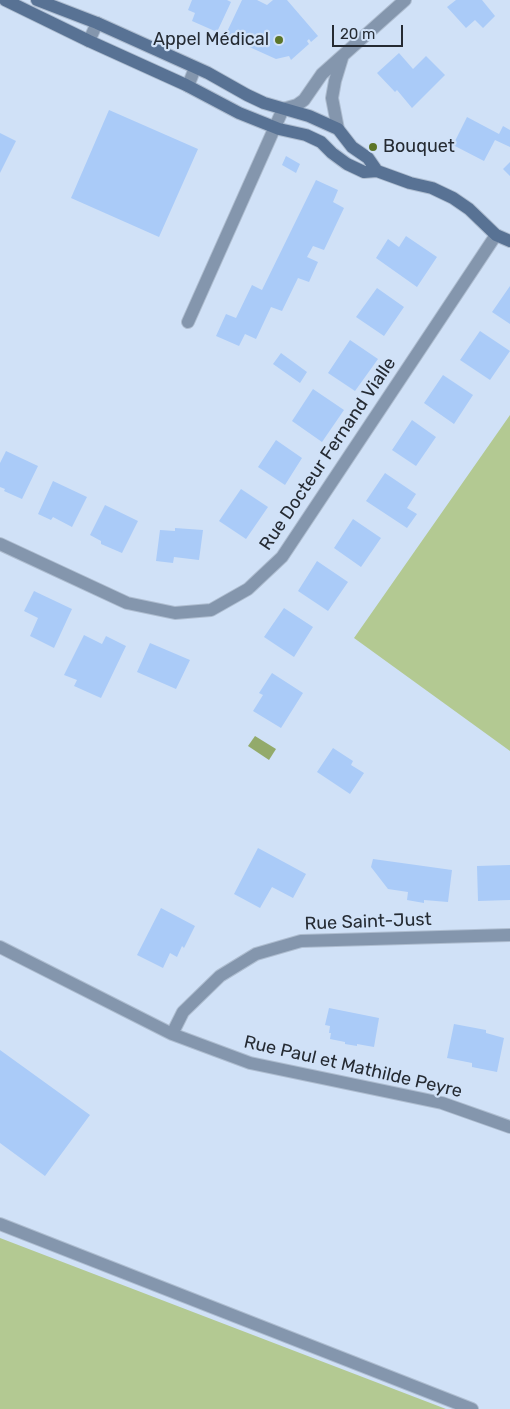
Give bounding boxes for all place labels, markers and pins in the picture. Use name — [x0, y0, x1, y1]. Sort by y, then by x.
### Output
place label: Appel Médical — [153, 29, 269, 51]
marker: Appel Médical — [273, 34, 285, 46]
place label: Bouquet — [383, 136, 455, 158]
marker: Bouquet — [367, 141, 379, 153]

